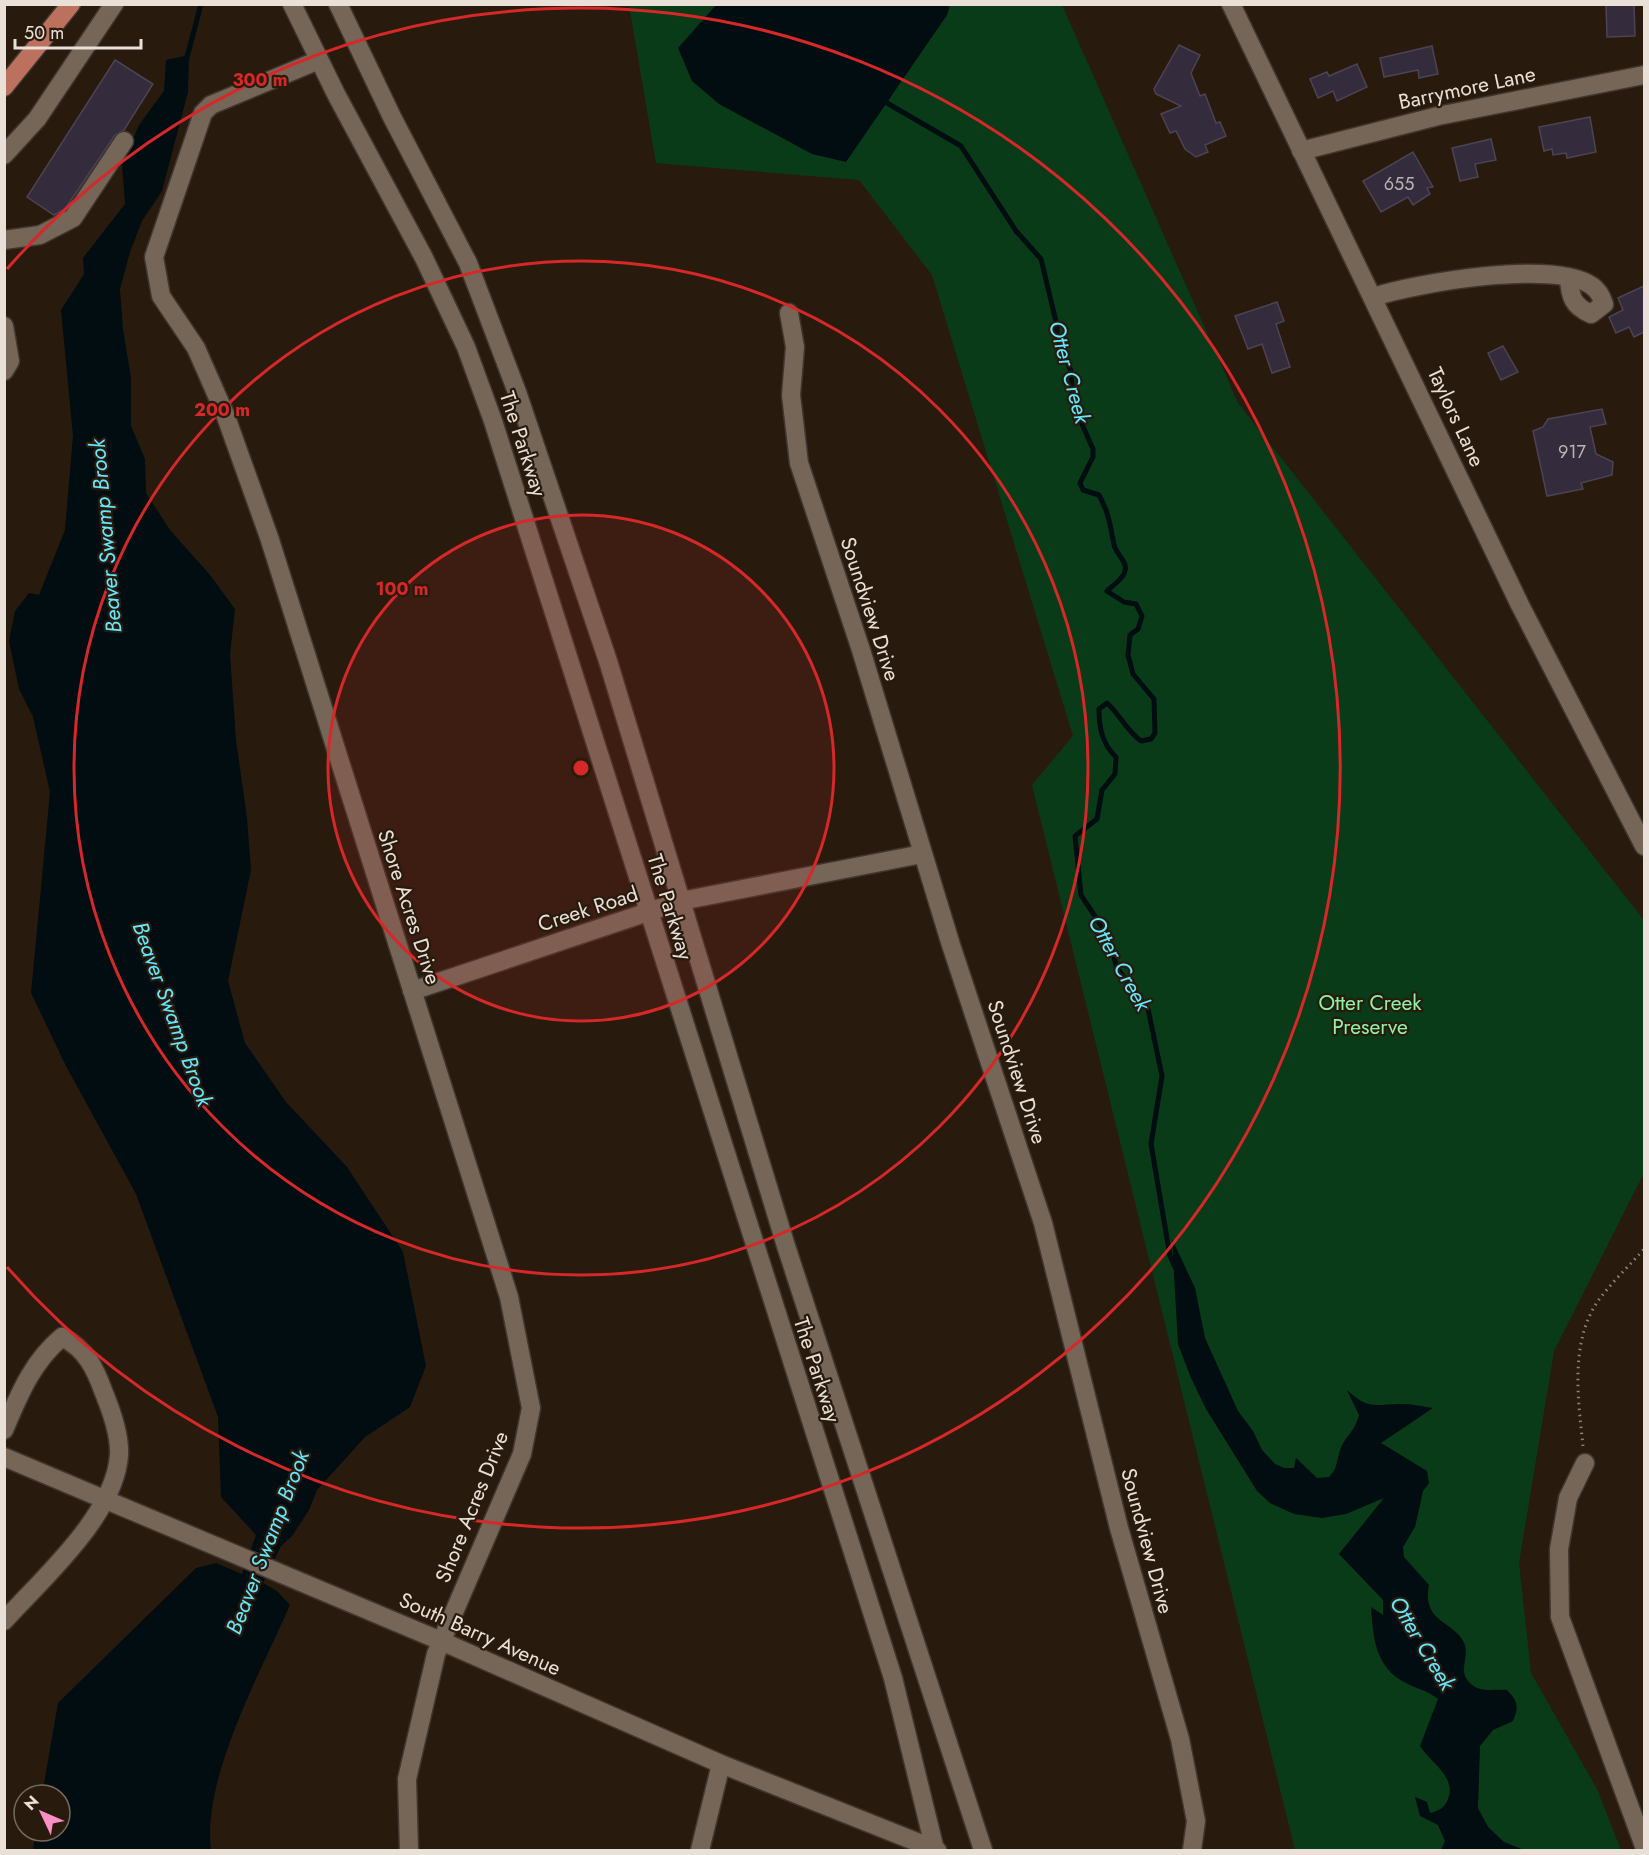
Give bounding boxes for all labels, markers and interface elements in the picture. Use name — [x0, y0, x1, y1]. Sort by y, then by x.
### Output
scale bar — [15, 12, 141, 50]
text: 50 m — [24, 20, 64, 46]
street label: Barrymore Lane — [1396, 59, 1538, 117]
text: 300 m — [232, 67, 288, 93]
house number: 655 — [1384, 171, 1414, 197]
water label: Otter Creek — [1041, 317, 1099, 428]
street label: Taylors Lane — [1420, 362, 1492, 472]
street label: The Parkway — [492, 387, 554, 501]
text: 200 m — [194, 397, 250, 423]
water label: Beaver Swamp Brook — [80, 436, 129, 634]
house number: 917 — [1558, 439, 1587, 465]
street label: Soundview Drive — [833, 533, 907, 685]
text: 100 m — [375, 576, 429, 602]
centre of rings — [571, 758, 591, 778]
street label: Shore Acres Drive — [370, 826, 448, 988]
street label: The Parkway — [640, 850, 701, 964]
street label: Creek Road — [534, 879, 642, 939]
water label: Otter Creek — [1081, 909, 1160, 1018]
water label: Beaver Swamp Brook — [125, 917, 222, 1112]
park label: Otter Creek Preserve — [1318, 988, 1422, 1042]
street label: Soundview Drive — [980, 996, 1054, 1148]
street label: The Parkway — [786, 1313, 848, 1427]
street label: Shore Acres Drive — [428, 1427, 516, 1587]
water label: Beaver Swamp Brook — [217, 1444, 317, 1639]
street label: Soundview Drive — [1113, 1465, 1181, 1617]
street label: South Barry Avenue — [394, 1585, 566, 1683]
water label: Otter Creek — [1382, 1590, 1465, 1698]
north arrow — [12, 1783, 72, 1843]
text: N — [19, 1790, 44, 1815]

